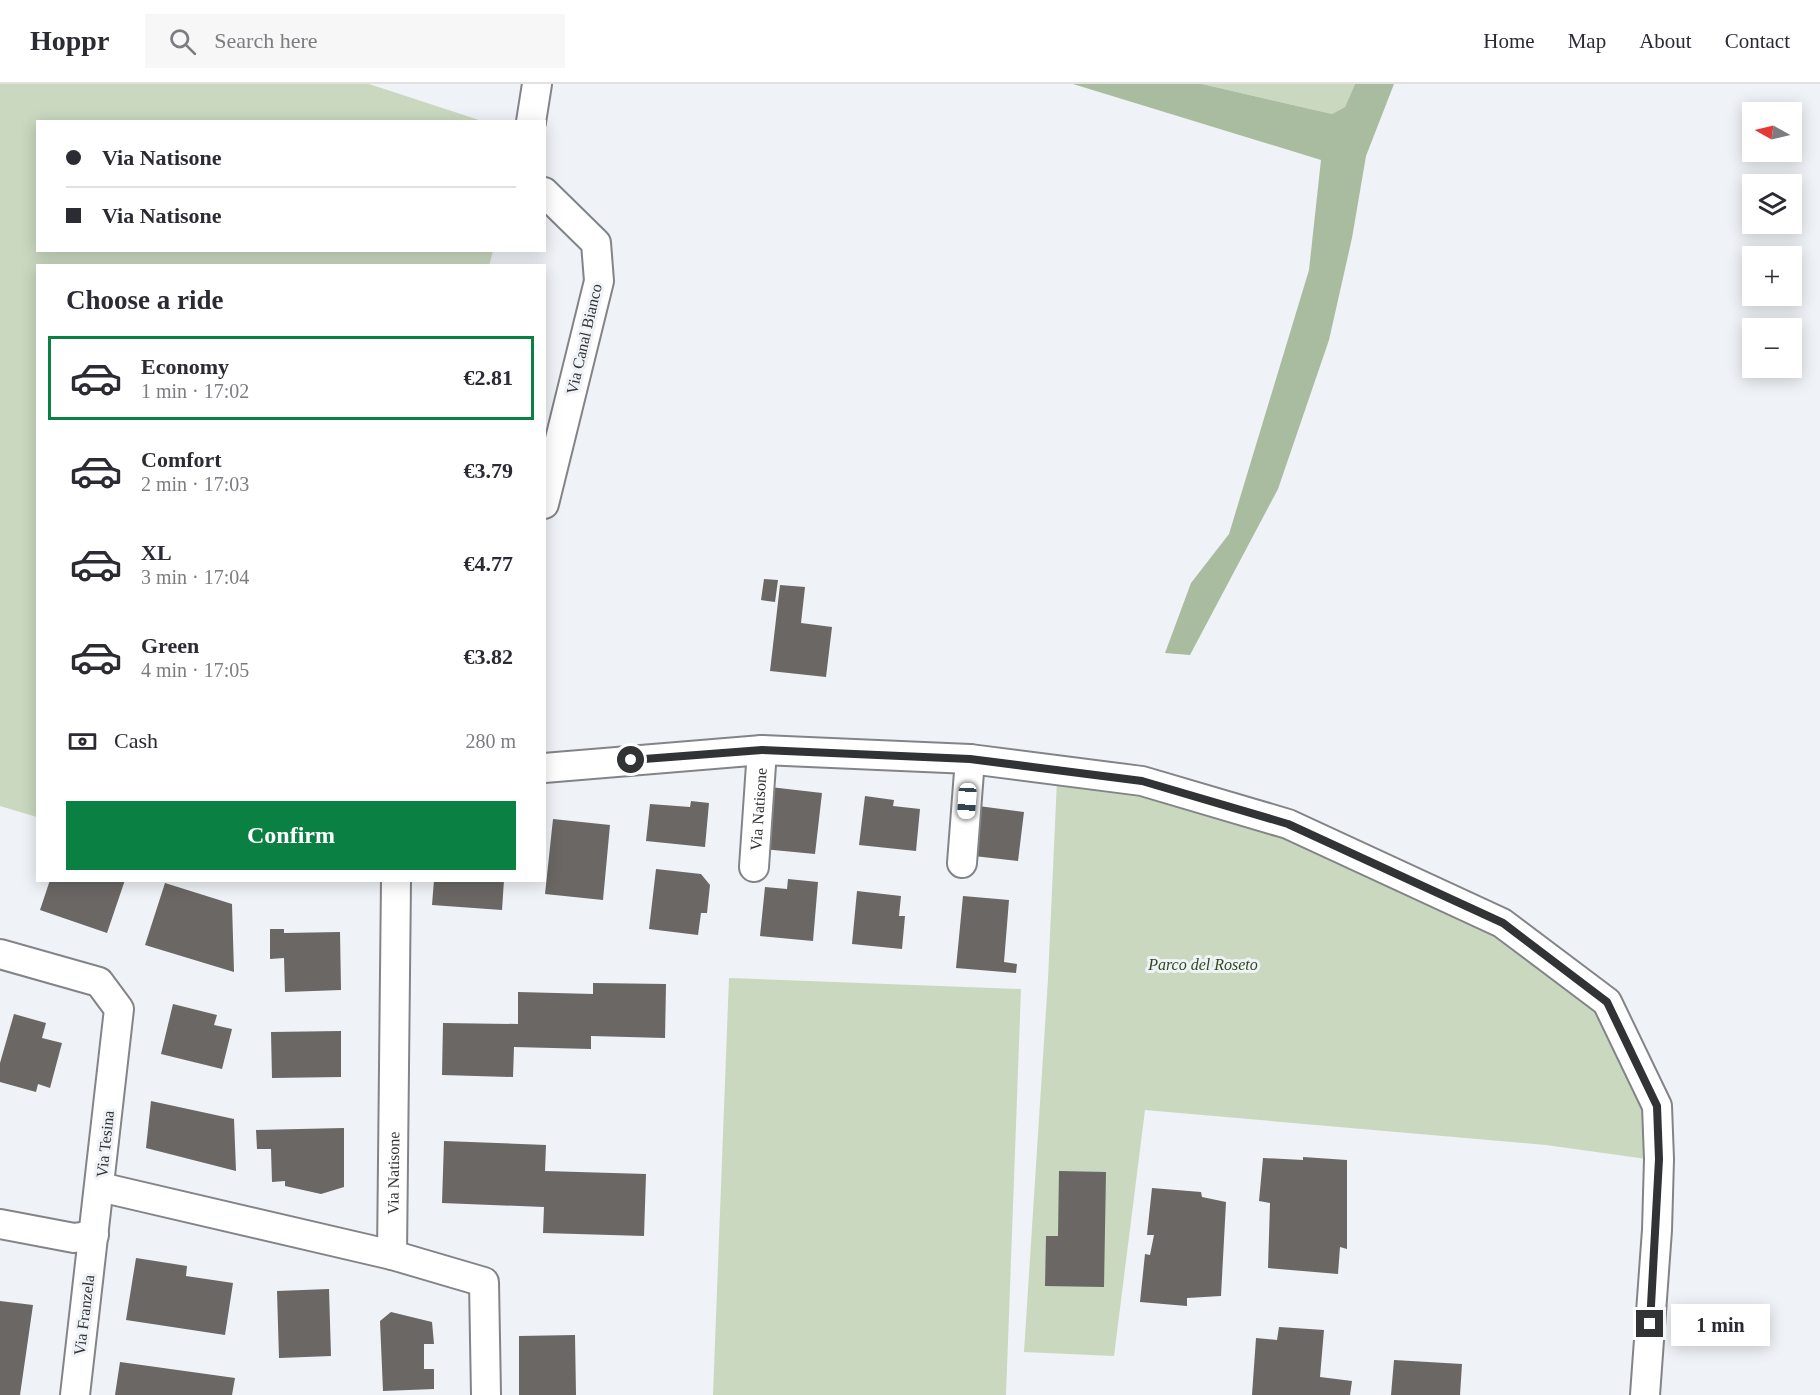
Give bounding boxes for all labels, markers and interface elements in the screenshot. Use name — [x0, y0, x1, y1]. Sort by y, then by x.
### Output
search box — [145, 14, 565, 68]
text: Hoppr — [30, 25, 109, 56]
icon: search — [166, 25, 199, 58]
text: Search here — [214, 28, 318, 53]
text: Home — [1483, 29, 1535, 53]
text: Map — [1568, 29, 1606, 53]
text: About — [1639, 29, 1692, 53]
text: Contact — [1725, 29, 1790, 53]
north arrow — [1742, 102, 1802, 162]
map controls — [1742, 102, 1802, 378]
text: Via Natisone — [102, 145, 222, 170]
button: layers — [1742, 174, 1802, 234]
text: Via Natisone — [102, 203, 222, 228]
button: + — [1742, 246, 1802, 306]
street label: Via Canal Bianco — [563, 282, 605, 396]
text: Choose a ride — [66, 285, 224, 315]
button: − — [1742, 318, 1802, 378]
icon: car — [69, 351, 123, 405]
text: Economy — [141, 354, 229, 379]
text: €2.81 — [464, 365, 513, 390]
text: 1 min · 17:02 — [141, 380, 249, 402]
icon: car — [69, 444, 123, 498]
text: Comfort — [141, 447, 222, 472]
text: €3.79 — [464, 458, 513, 483]
text: 2 min · 17:03 — [141, 473, 249, 495]
icon: car — [69, 537, 123, 591]
text: XL — [141, 540, 172, 565]
text: €4.77 — [464, 551, 513, 576]
text: 3 min · 17:04 — [141, 566, 249, 588]
icon: car — [69, 630, 123, 684]
text: Green — [141, 633, 199, 658]
text: €3.82 — [464, 644, 513, 669]
text: 4 min · 17:05 — [141, 659, 249, 681]
icon: cash — [66, 725, 99, 758]
text: Cash — [114, 728, 158, 753]
text: 280 m — [465, 730, 516, 752]
route start — [617, 746, 644, 773]
street label: Via Natisone — [747, 767, 769, 851]
car — [957, 782, 977, 820]
button: Confirm — [66, 801, 516, 870]
park label: Parco del Roseto — [1147, 956, 1258, 973]
street label: Via Tesina — [93, 1110, 117, 1178]
street label: Via Natisone — [384, 1131, 402, 1215]
street label: Via Franzela — [71, 1274, 97, 1356]
callout: 1 min — [1671, 1303, 1770, 1345]
route end — [1636, 1310, 1663, 1337]
text: 1 min — [1696, 1314, 1745, 1336]

